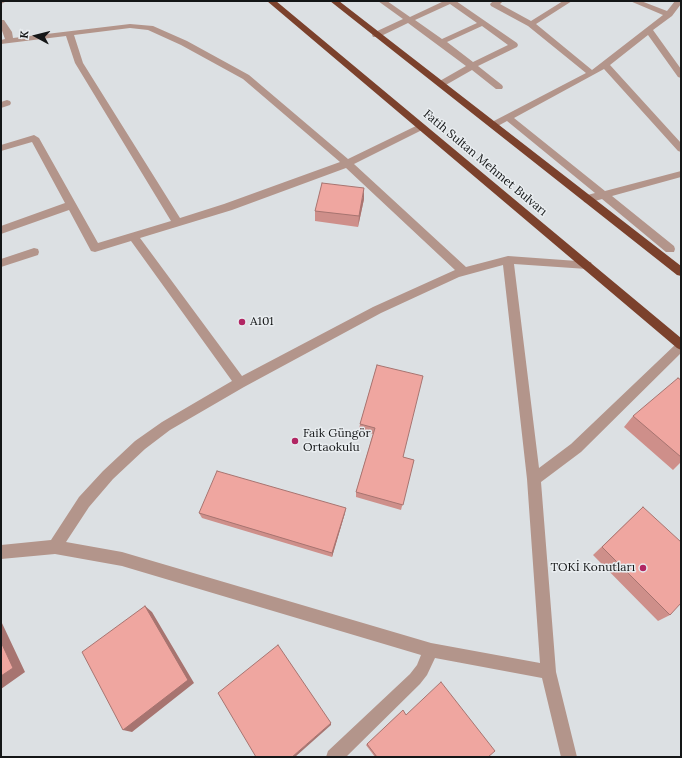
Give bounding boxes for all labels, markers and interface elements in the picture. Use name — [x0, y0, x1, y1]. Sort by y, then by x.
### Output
north arrow — [16, 16, 56, 56]
text: K — [17, 30, 32, 39]
street label: Fatih Sultan Mehmet Bulvarı — [420, 107, 550, 219]
place label: A101 — [250, 315, 274, 329]
marker: A101 — [237, 317, 247, 327]
place label: Faik Güngör Ortaokulu — [303, 427, 371, 455]
marker: Faik Güngör Ortaokulu — [290, 436, 300, 446]
place label: TOKİ Konutları — [550, 561, 635, 575]
marker: TOKİ Konutları — [638, 563, 648, 573]

